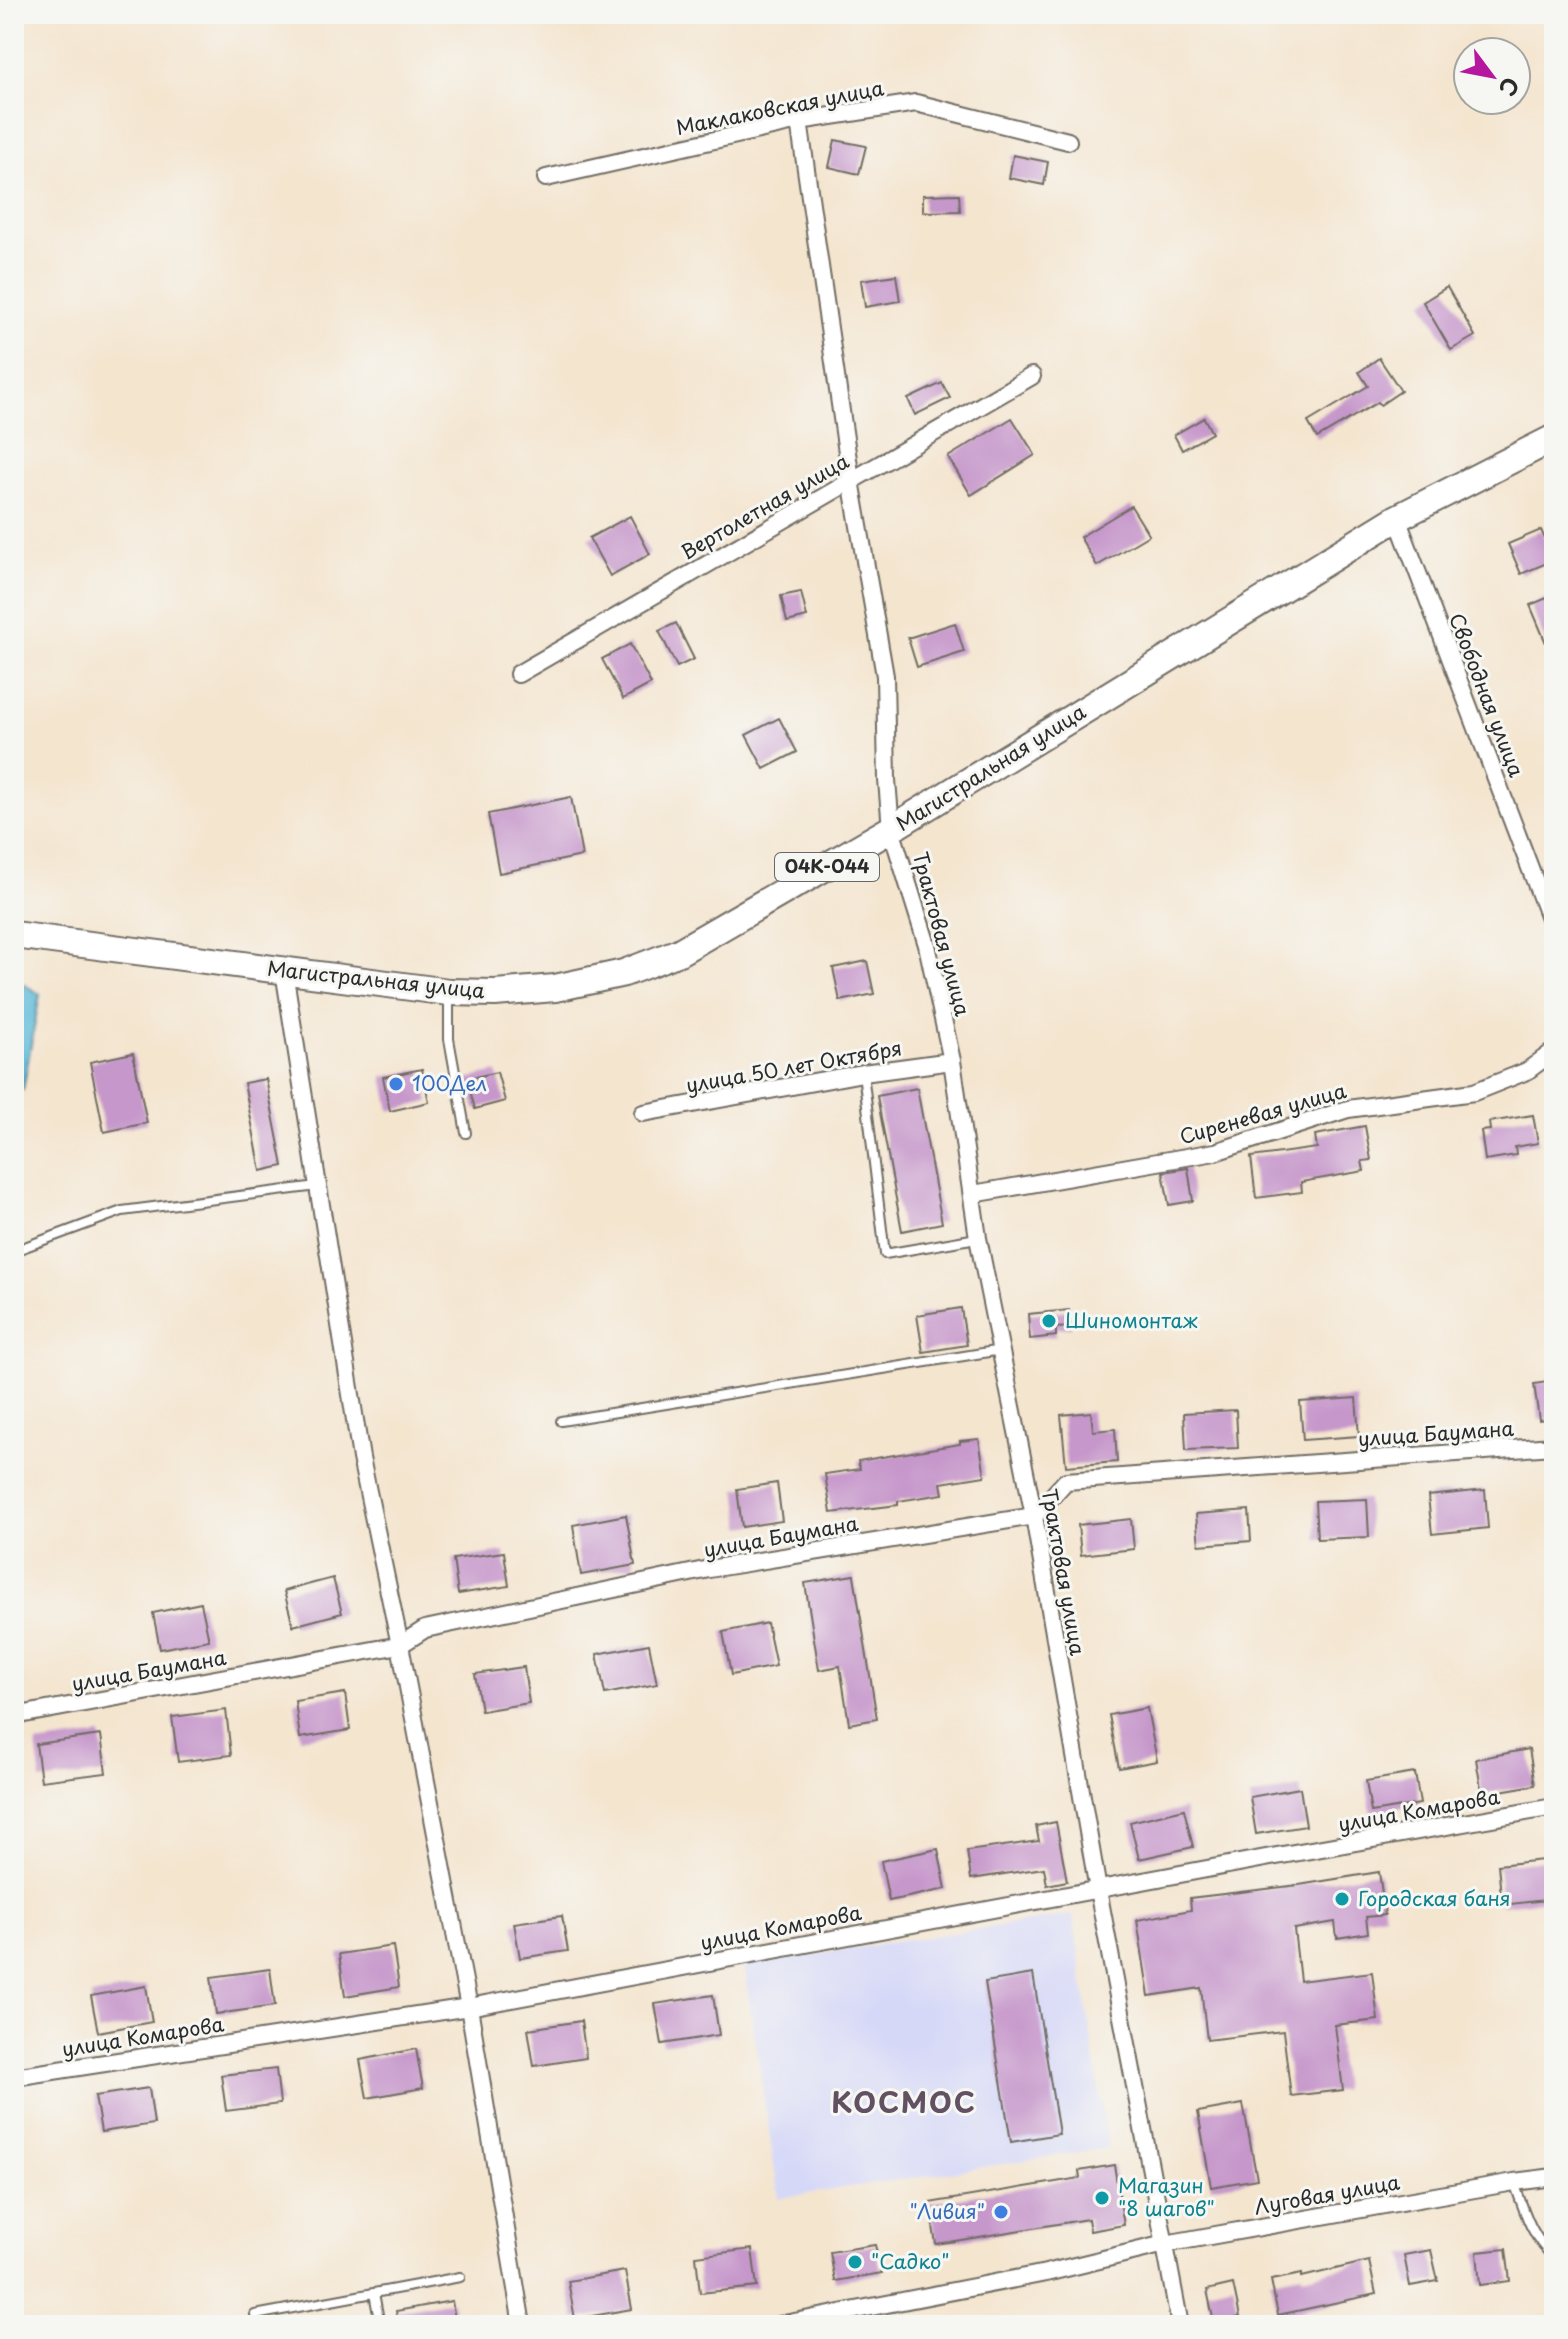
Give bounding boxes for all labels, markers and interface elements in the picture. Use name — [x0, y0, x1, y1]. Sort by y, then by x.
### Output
north arrow — [1452, 36, 1532, 116]
street label: Маклаковская улица — [673, 72, 887, 142]
text: С — [1492, 72, 1529, 103]
street label: Вертолетная улица — [675, 446, 854, 566]
street label: Свободная улица — [1442, 608, 1532, 781]
street label: Магистральная улица — [890, 696, 1092, 838]
street label: Трактовая улица — [906, 848, 978, 1020]
road number: 04К-044 — [775, 853, 879, 881]
street label: Магистральная улица — [266, 953, 487, 1005]
street label: улица 50 лет Октября — [683, 1032, 904, 1100]
place label: 100Дел — [412, 1068, 487, 1098]
marker: 100Дел — [387, 1075, 405, 1093]
street label: Сиреневая улица — [1176, 1075, 1350, 1151]
place label: Шиномонтаж — [1065, 1305, 1198, 1335]
marker: Шиномонтаж — [1040, 1312, 1058, 1330]
street label: улица Баумана — [1357, 1413, 1515, 1453]
street label: Трактовая улица — [1035, 1486, 1093, 1658]
street label: улица Баумана — [701, 1508, 861, 1564]
street label: улица Баумана — [69, 1642, 229, 1698]
street label: улица Комарова — [1336, 1781, 1502, 1839]
place label: Городская баня — [1358, 1883, 1511, 1913]
marker: Городская баня — [1333, 1890, 1351, 1908]
street label: улица Комарова — [698, 1897, 864, 1957]
street label: улица Комарова — [60, 2008, 226, 2064]
district label: КОСМОС — [831, 2080, 977, 2123]
street label: Луговая улица — [1252, 2166, 1402, 2222]
place label: Магазин "8 шагов" — [1118, 2170, 1215, 2223]
marker: Магазин "8 шагов" — [1093, 2189, 1111, 2207]
place label: "Ливия" — [910, 2196, 985, 2226]
marker: "Ливия" — [992, 2203, 1010, 2221]
place label: "Садко" — [871, 2246, 949, 2276]
marker: "Садко" — [846, 2253, 864, 2271]

